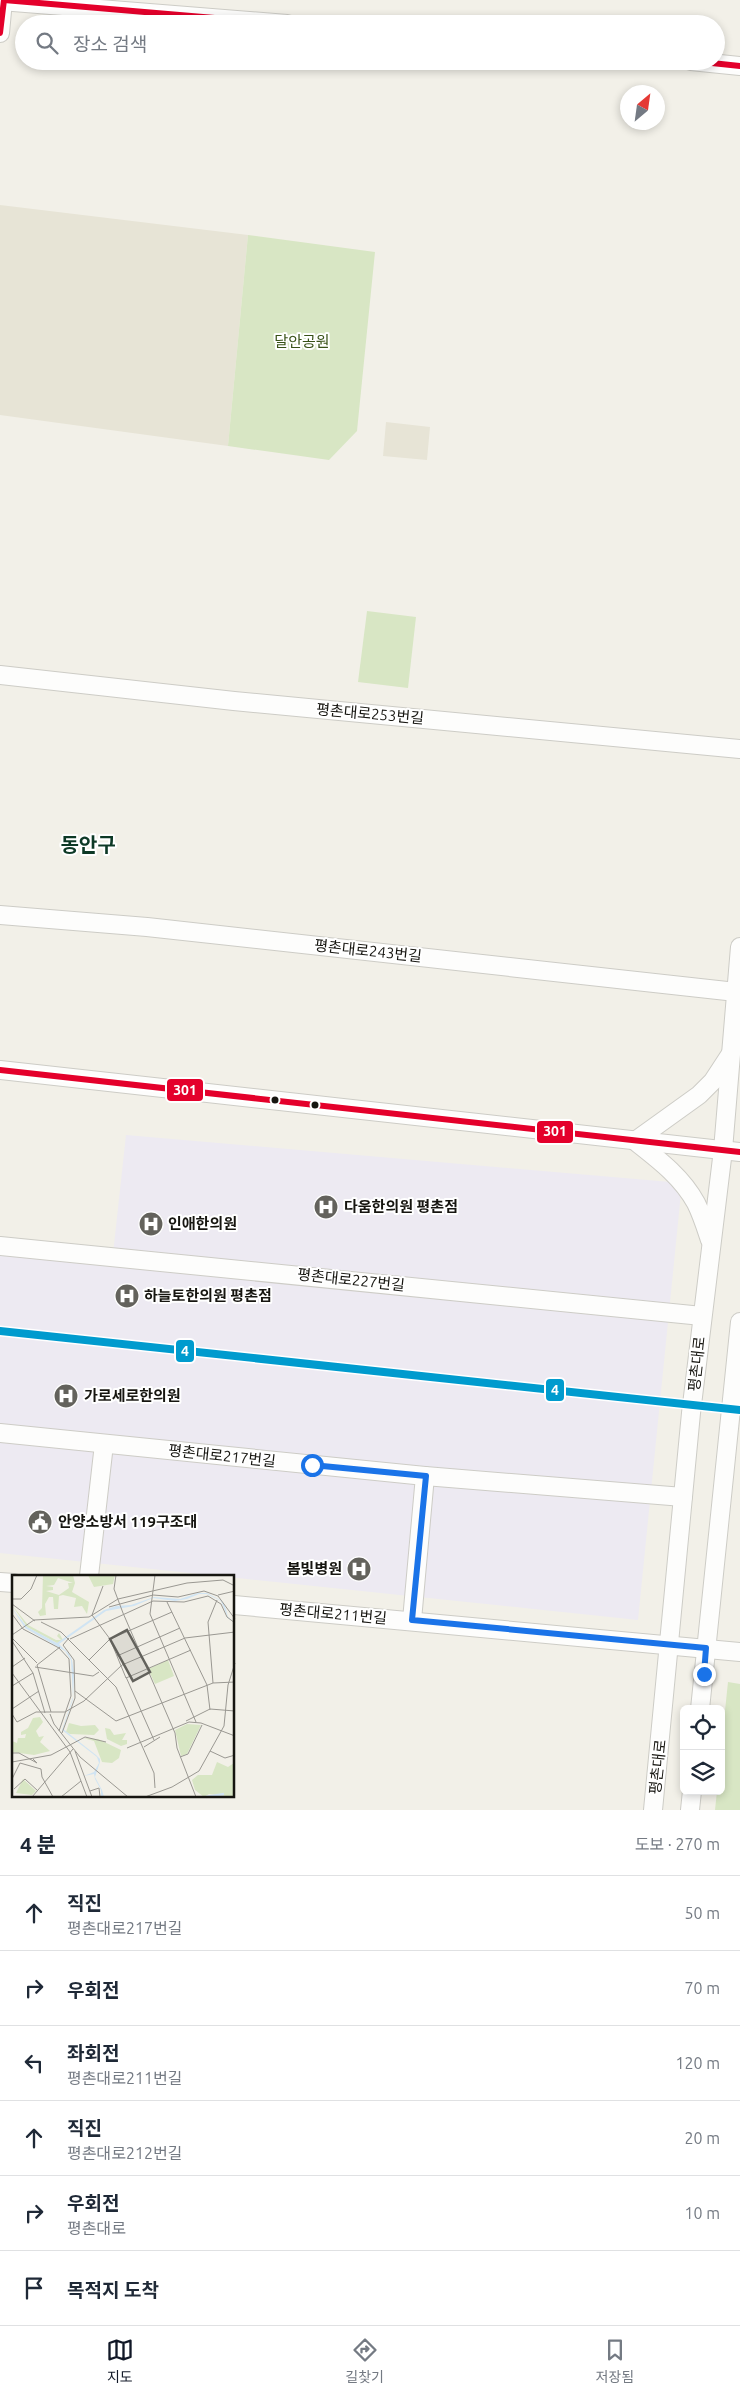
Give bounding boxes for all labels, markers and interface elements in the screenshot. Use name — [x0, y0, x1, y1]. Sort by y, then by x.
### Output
search box — [15, 15, 725, 70]
icon: search — [33, 29, 61, 57]
text: 장소 검색 — [73, 33, 147, 55]
north arrow — [620, 85, 665, 130]
park label: 달안공원 — [274, 333, 330, 350]
street label: 평촌대로253번길 — [315, 700, 425, 727]
district label: 동안구 — [60, 833, 116, 856]
street label: 평촌대로243번길 — [313, 936, 423, 965]
line badge: 301 — [166, 1078, 204, 1102]
text: 301 — [173, 1082, 197, 1098]
unlabelled marker — [270, 1095, 280, 1105]
unlabelled marker — [310, 1100, 320, 1110]
line badge: 301 — [536, 1120, 574, 1144]
text: 301 — [543, 1123, 567, 1139]
hospital icon: 다움한의원 평촌점 — [313, 1194, 339, 1220]
place label: 다움한의원 평촌점 — [344, 1198, 458, 1215]
hospital icon: 인애한의원 — [138, 1211, 164, 1237]
place label: 인애한의원 — [168, 1215, 237, 1232]
street label: 평촌대로227번길 — [296, 1265, 406, 1294]
hospital icon: 하늘토한의원 평촌점 — [114, 1283, 140, 1309]
place label: 하늘토한의원 평촌점 — [144, 1287, 272, 1304]
street label: 평촌대로 — [685, 1336, 708, 1392]
line badge: 4 — [175, 1339, 195, 1363]
text: 4 — [181, 1343, 189, 1359]
line badge: 4 — [545, 1378, 565, 1402]
text: 4 — [551, 1382, 559, 1398]
hospital icon: 가로세로한의원 — [53, 1383, 79, 1409]
place label: 가로세로한의원 — [84, 1387, 181, 1404]
street label: 평촌대로217번길 — [167, 1441, 277, 1470]
route start — [301, 1454, 324, 1477]
public building icon: 안양소방서 119구조대 — [27, 1509, 53, 1535]
place label: 안양소방서 119구조대 — [58, 1513, 197, 1530]
hospital icon: 봄빛병원 — [346, 1556, 372, 1582]
place label: 봄빛병원 — [287, 1560, 342, 1577]
inset map — [12, 1575, 235, 1798]
street label: 평촌대로211번길 — [278, 1600, 388, 1627]
route end — [693, 1663, 716, 1686]
map controls — [680, 1705, 725, 1795]
button: locate — [680, 1705, 725, 1750]
street label: 평촌대로 — [646, 1739, 669, 1795]
button: layers — [680, 1750, 725, 1795]
text: 4 분 — [20, 1832, 56, 1856]
text: 도보 · 270 m — [635, 1835, 720, 1853]
text: 직진 — [67, 1892, 102, 1914]
icon: ahead — [20, 1899, 48, 1927]
text: 50 m — [684, 1904, 720, 1922]
text: 평촌대로217번길 — [67, 1919, 182, 1937]
icon: right — [20, 1974, 48, 2002]
text: 우회전 — [67, 1979, 119, 2001]
text: 70 m — [684, 1979, 720, 1997]
text: 좌회전 — [67, 2042, 119, 2064]
icon: left — [20, 2049, 48, 2077]
text: 120 m — [675, 2054, 720, 2072]
text: 평촌대로211번길 — [67, 2069, 182, 2087]
text: 직진 — [67, 2117, 102, 2139]
icon: ahead — [20, 2124, 48, 2152]
text: 20 m — [684, 2129, 720, 2147]
text: 평촌대로212번길 — [67, 2144, 182, 2162]
text: 우회전 — [67, 2192, 119, 2214]
icon: right — [20, 2199, 48, 2227]
text: 10 m — [684, 2204, 720, 2222]
text: 평촌대로 — [67, 2219, 126, 2237]
icon: arrive — [20, 2274, 48, 2302]
text: 목적지 도착 — [67, 2279, 159, 2301]
tab: 지도 — [106, 2336, 134, 2386]
tab: 길찾기 — [345, 2336, 384, 2386]
tab: 저장됨 — [596, 2336, 634, 2386]

